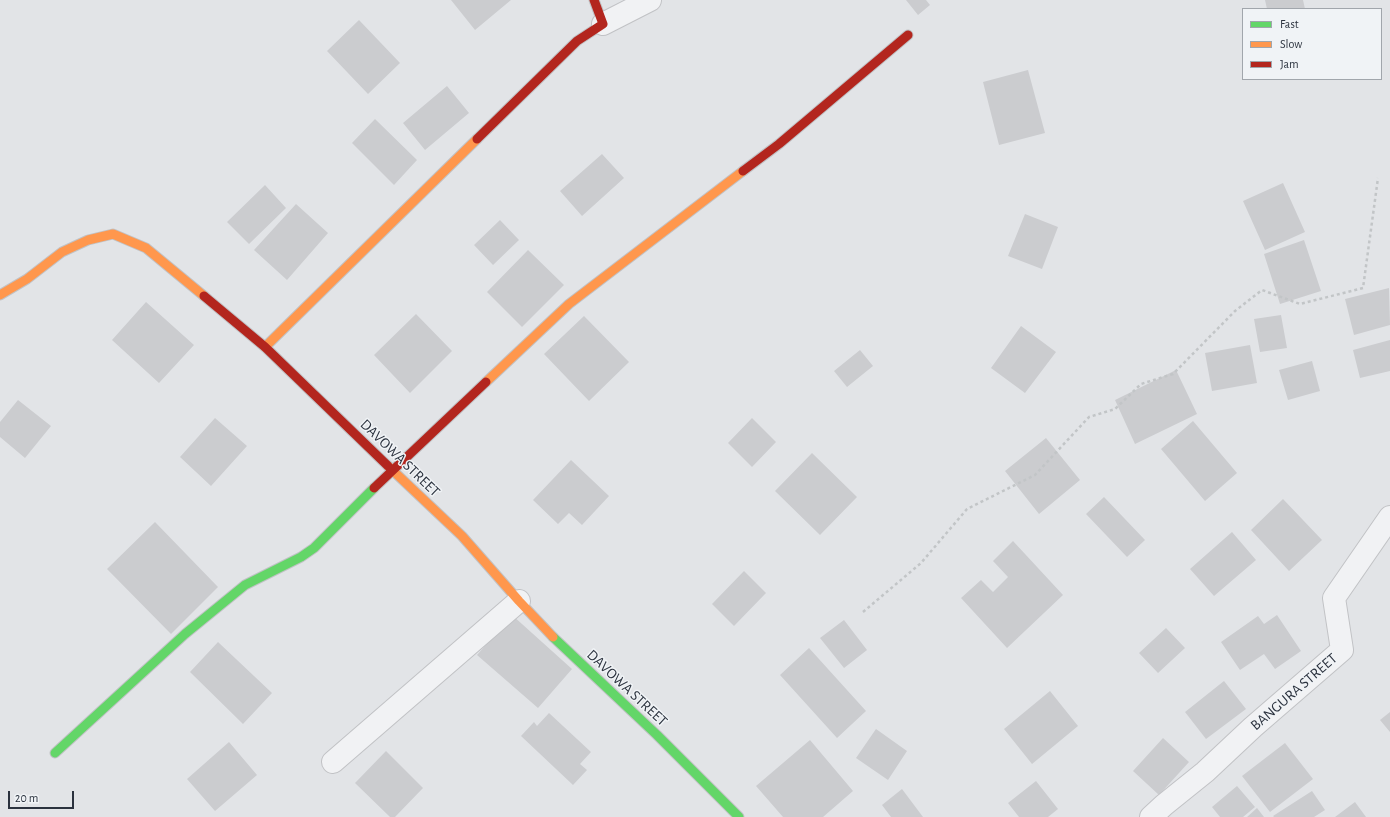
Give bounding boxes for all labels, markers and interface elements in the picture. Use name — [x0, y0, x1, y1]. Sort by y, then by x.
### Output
legend — [1242, 8, 1382, 80]
text: Fast — [1280, 18, 1299, 30]
text: Slow — [1280, 38, 1302, 50]
text: Jam — [1280, 58, 1299, 70]
street label: DAVOWA STREET — [356, 415, 444, 501]
street label: DAVOWA STREET — [583, 646, 671, 730]
street label: BANGURA STREET — [1247, 649, 1341, 735]
scale bar — [10, 783, 76, 809]
text: 20 m — [15, 792, 38, 804]

